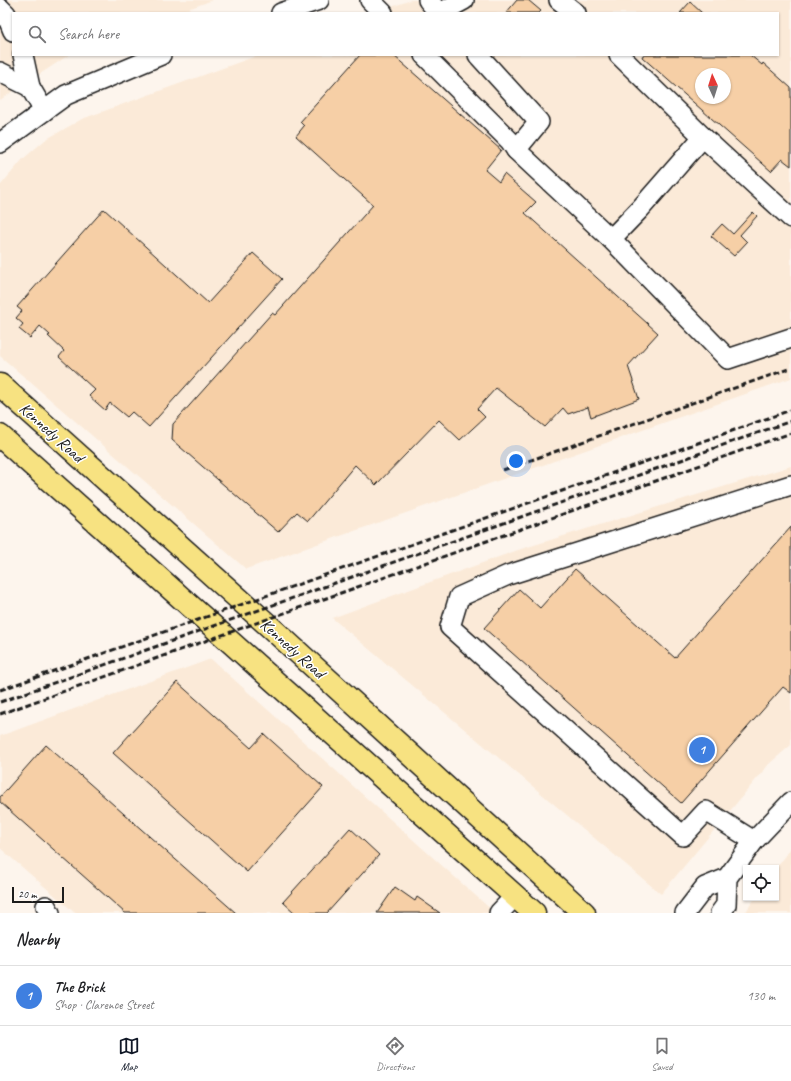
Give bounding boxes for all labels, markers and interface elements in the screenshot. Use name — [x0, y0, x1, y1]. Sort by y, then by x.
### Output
search box — [12, 12, 779, 56]
icon: search — [26, 23, 48, 45]
text: Search here — [58, 25, 119, 44]
north arrow — [695, 68, 731, 104]
street label: Kennedy Road — [15, 398, 91, 469]
your location — [506, 451, 526, 471]
street label: Kennedy Road — [256, 614, 332, 685]
pin: 1 — [689, 735, 715, 765]
map controls — [743, 865, 779, 901]
button: locate — [743, 865, 779, 901]
scale bar — [12, 885, 64, 904]
text: 20 m — [18, 887, 37, 901]
text: Nearby — [16, 929, 59, 950]
text: The Brick — [54, 978, 104, 997]
text: 1 — [26, 988, 32, 1004]
text: 130 m — [747, 988, 775, 1004]
text: Shop · Clarence Street — [54, 997, 154, 1013]
tab: Map — [118, 1035, 140, 1073]
tab: Directions — [376, 1035, 415, 1073]
tab: Saved — [651, 1035, 673, 1073]

